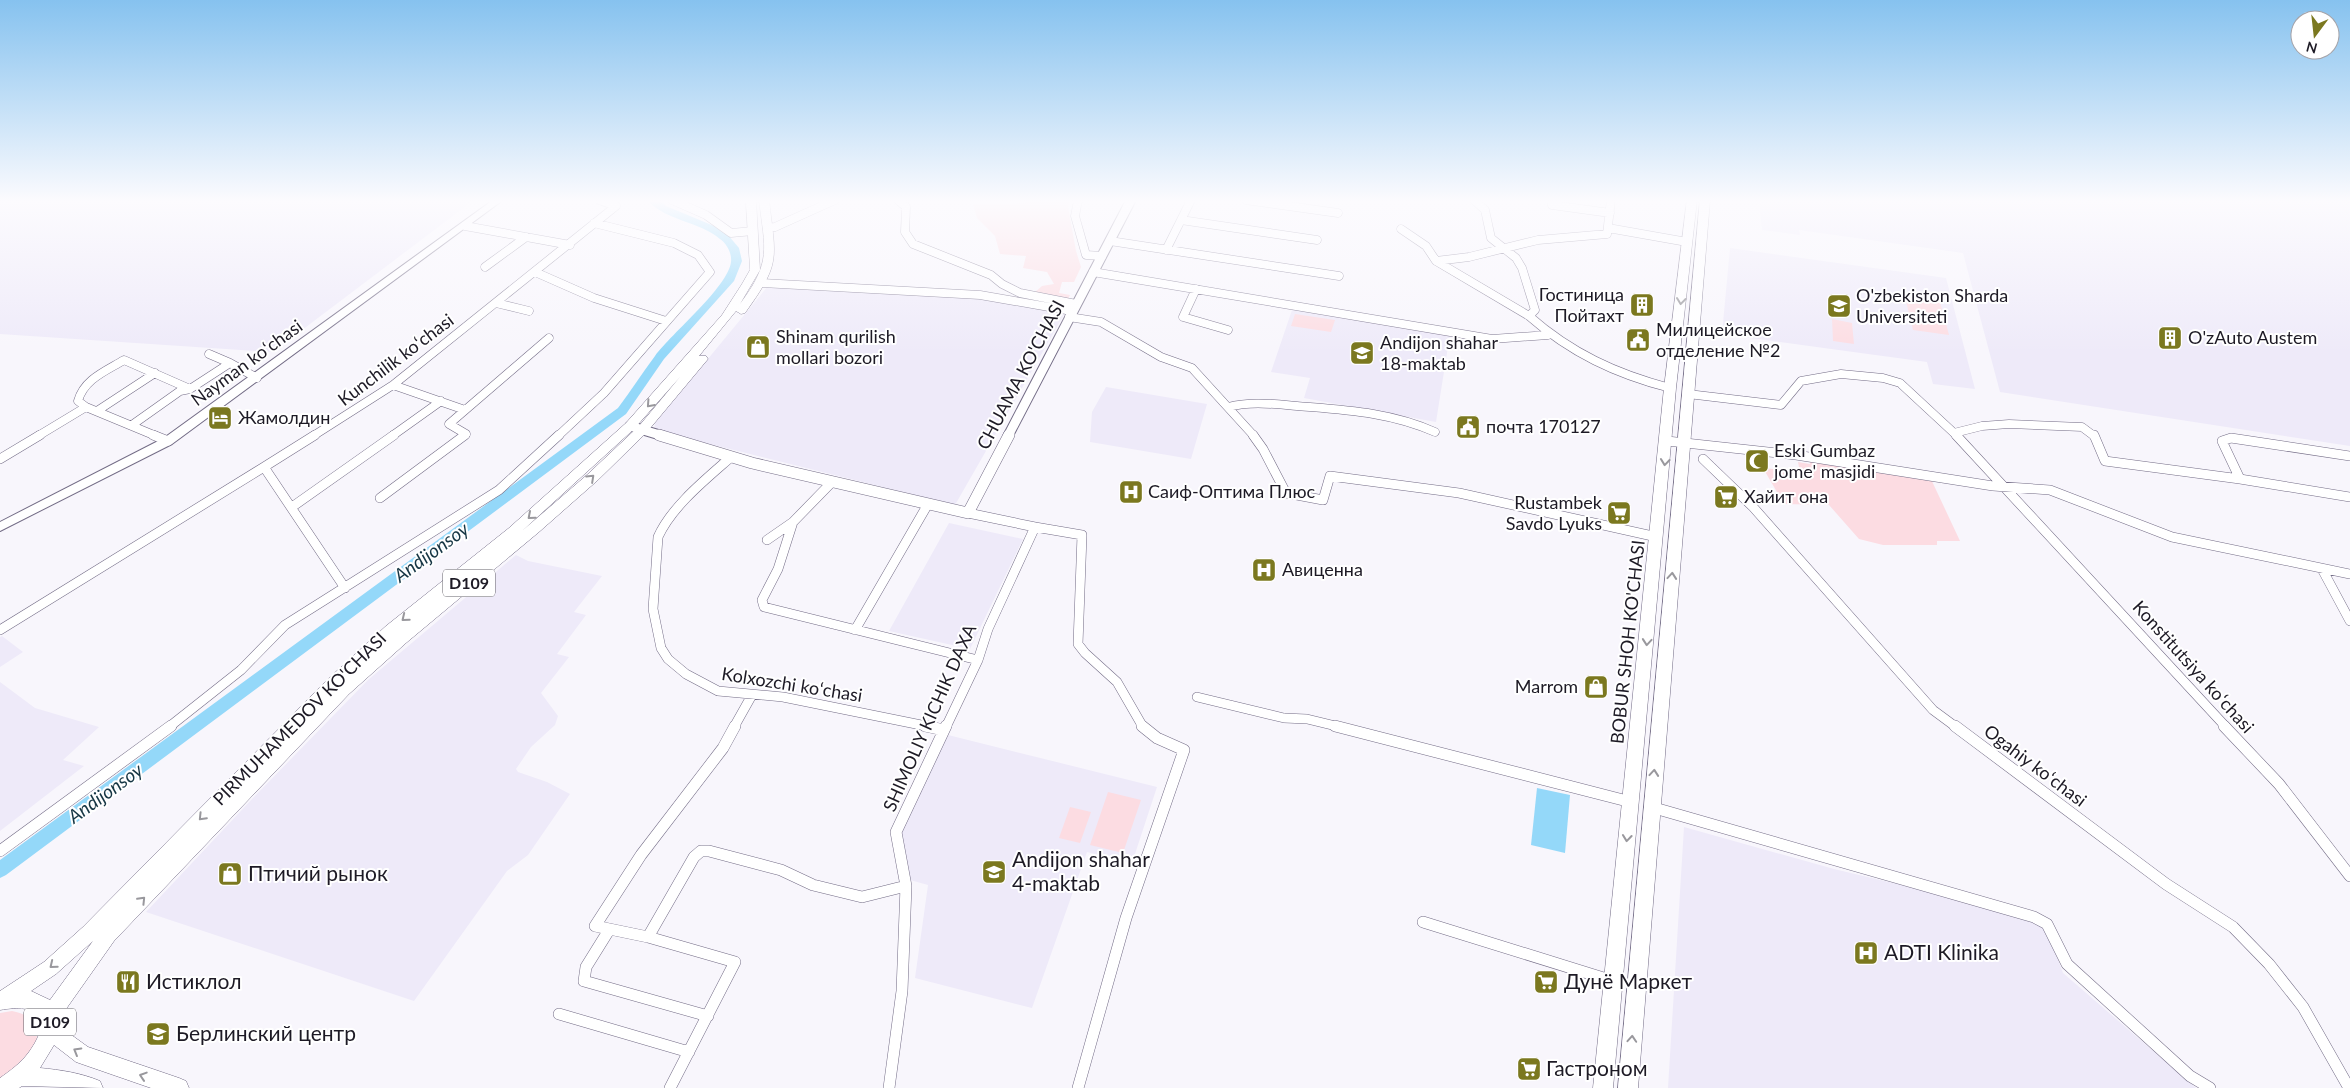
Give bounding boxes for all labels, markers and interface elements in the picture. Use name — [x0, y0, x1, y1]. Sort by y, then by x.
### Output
north arrow — [2290, 10, 2340, 60]
text: N — [2304, 38, 2319, 58]
place label: Гостиница Пойтахт — [1539, 283, 1624, 326]
place label: O'zbekiston Sharda Universiteti — [1856, 284, 2008, 327]
building icon: Гостиница Пойтахт — [1629, 292, 1655, 318]
school or university icon: O'zbekiston Sharda Universiteti — [1826, 293, 1852, 319]
street label: CHUAMA KO'CHASI — [971, 296, 1069, 453]
one-way arrow — [1676, 297, 1687, 305]
street label: Kunchilik koʻchasi — [333, 309, 458, 410]
street label: Nayman koʻchasi — [186, 314, 306, 410]
place label: Милицейское отделение №2 — [1656, 318, 1780, 361]
place label: Shinam qurilish mollari bozori — [776, 325, 896, 368]
building icon: O'zAuto Austem — [2157, 325, 2183, 351]
place label: O'zAuto Austem — [2188, 326, 2317, 348]
public building icon: Милицейское отделение №2 — [1625, 327, 1651, 353]
place label: Andijon shahar 18-maktab — [1380, 331, 1499, 374]
shop icon: Shinam qurilish mollari bozori — [745, 334, 771, 360]
school or university icon: Andijon shahar 18-maktab — [1349, 340, 1375, 366]
one-way arrow — [646, 399, 655, 408]
hotel icon: Жамолдин — [207, 405, 233, 431]
place label: Жамолдин — [238, 406, 330, 428]
public building icon: почта 170127 — [1455, 414, 1481, 440]
place label: почта 170127 — [1486, 415, 1601, 437]
place label: Eski Gumbaz jome' masjidi — [1773, 439, 1875, 482]
mosque icon: Eski Gumbaz jome' masjidi — [1744, 448, 1770, 474]
one-way arrow — [1659, 459, 1670, 467]
one-way arrow — [586, 475, 595, 484]
hospital icon: Саиф-Оптима Плюс — [1118, 479, 1144, 505]
place label: Саиф-Оптима Плюс — [1148, 480, 1315, 502]
supermarket icon: Хайит она — [1713, 484, 1739, 510]
place label: Хайит она — [1744, 485, 1828, 507]
place label: Rustambek Savdo Lyuks — [1506, 491, 1603, 534]
supermarket icon: Rustambek Savdo Lyuks — [1606, 500, 1632, 526]
one-way arrow — [528, 510, 537, 519]
water label: Andijonsoy — [388, 516, 473, 587]
street label: BOBUR SHOH KO'CHASI — [1605, 539, 1649, 745]
hospital icon: Авиценна — [1251, 557, 1277, 583]
place label: Авиценна — [1282, 558, 1363, 580]
road number: D109 — [443, 570, 495, 596]
one-way arrow — [1666, 572, 1677, 580]
street label: Konstitutsiya koʻchasi — [2129, 596, 2259, 737]
one-way arrow — [402, 613, 411, 622]
street label: SHIMOLIY KICHIK DAXA — [878, 620, 981, 815]
street label: PIRMUHAMEDOV KO'CHASI — [208, 627, 391, 810]
one-way arrow — [1642, 638, 1653, 646]
street label: Kolxozchi koʻchasi — [720, 662, 864, 706]
shop icon: Marrom — [1583, 674, 1609, 700]
place label: Marrom — [1515, 675, 1578, 697]
street label: Ogahiy koʻchasi — [1980, 719, 2091, 811]
water label: Andijonsoy — [62, 757, 147, 828]
one-way arrow — [1648, 769, 1659, 777]
one-way arrow — [199, 812, 208, 821]
one-way arrow — [1622, 834, 1633, 842]
place label: Andijon shahar 4-maktab — [1012, 846, 1150, 895]
school or university icon: Andijon shahar 4-maktab — [981, 859, 1007, 885]
place label: Птичий рынок — [248, 860, 388, 885]
shop icon: Птичий рынок — [217, 861, 243, 887]
one-way arrow — [136, 897, 145, 906]
place label: ADTI Klinika — [1884, 939, 1999, 964]
hospital icon: ADTI Klinika — [1853, 940, 1879, 966]
one-way arrow — [50, 959, 59, 967]
place label: Истиклол — [146, 968, 241, 993]
place label: Дунё Маркет — [1564, 968, 1692, 993]
restaurant icon: Истиклол — [115, 969, 141, 995]
supermarket icon: Дунё Маркет — [1533, 969, 1559, 995]
road number: D109 — [24, 1009, 76, 1036]
place label: Берлинский центр — [176, 1020, 356, 1045]
school or university icon: Берлинский центр — [145, 1021, 171, 1047]
one-way arrow — [1626, 1035, 1637, 1043]
one-way arrow — [73, 1048, 82, 1058]
place label: Гастроном — [1546, 1055, 1647, 1080]
supermarket icon: Гастроном — [1516, 1056, 1542, 1082]
one-way arrow — [140, 1072, 148, 1082]

